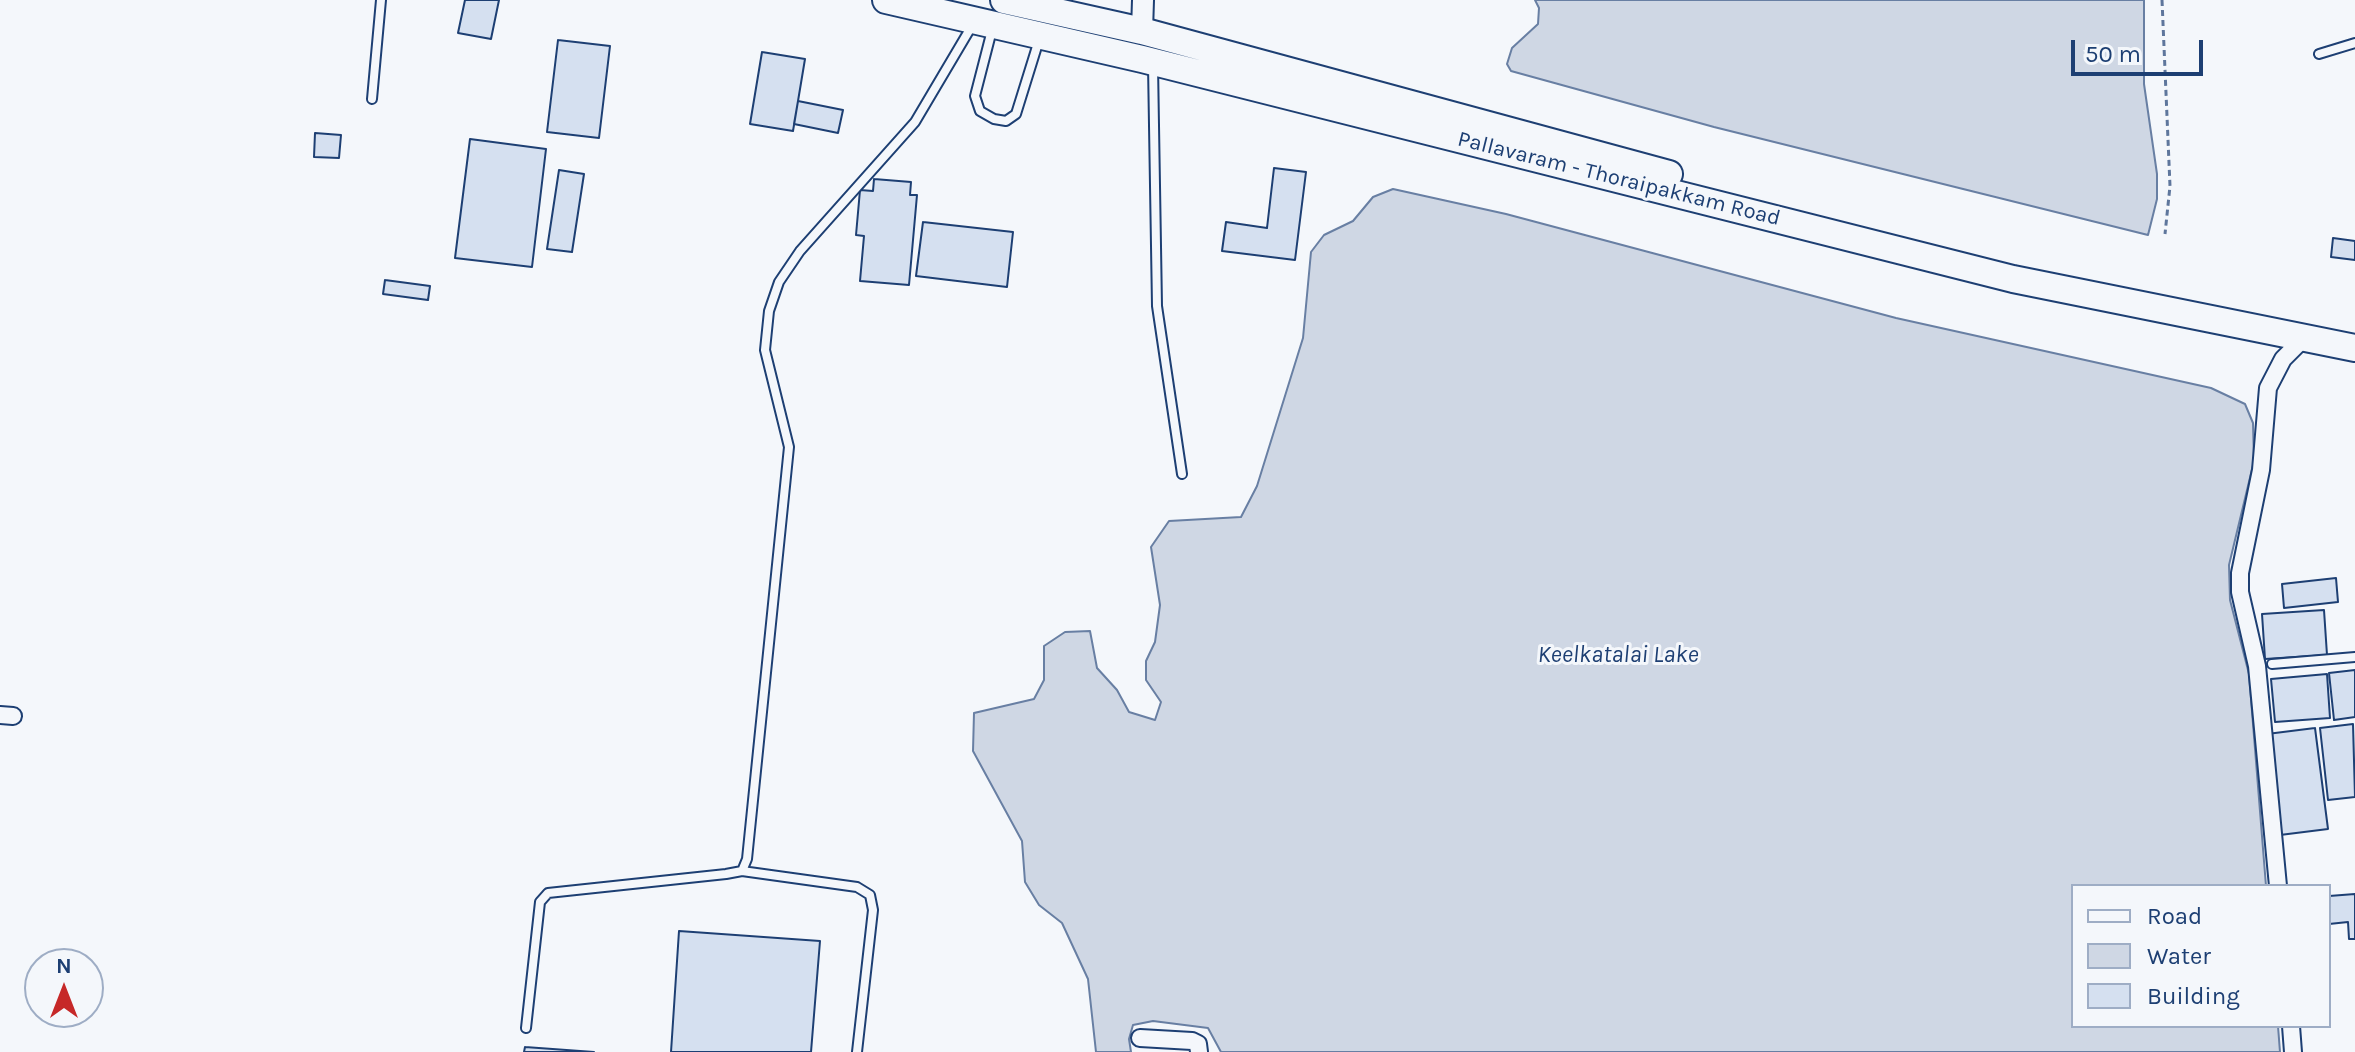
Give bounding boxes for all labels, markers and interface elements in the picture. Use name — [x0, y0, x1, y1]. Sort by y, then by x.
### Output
scale bar — [2075, 24, 2207, 74]
text: 50 m — [2085, 40, 2141, 68]
street label: Pallavaram - Thoraipakkam Road — [1455, 126, 1783, 232]
water label: Keelkatalai Lake — [1537, 641, 1699, 669]
legend — [2071, 884, 2331, 1028]
text: Road — [2147, 902, 2202, 930]
text: Water — [2147, 942, 2211, 970]
north arrow — [24, 948, 104, 1028]
text: N — [56, 953, 72, 979]
text: Building — [2147, 982, 2240, 1010]

